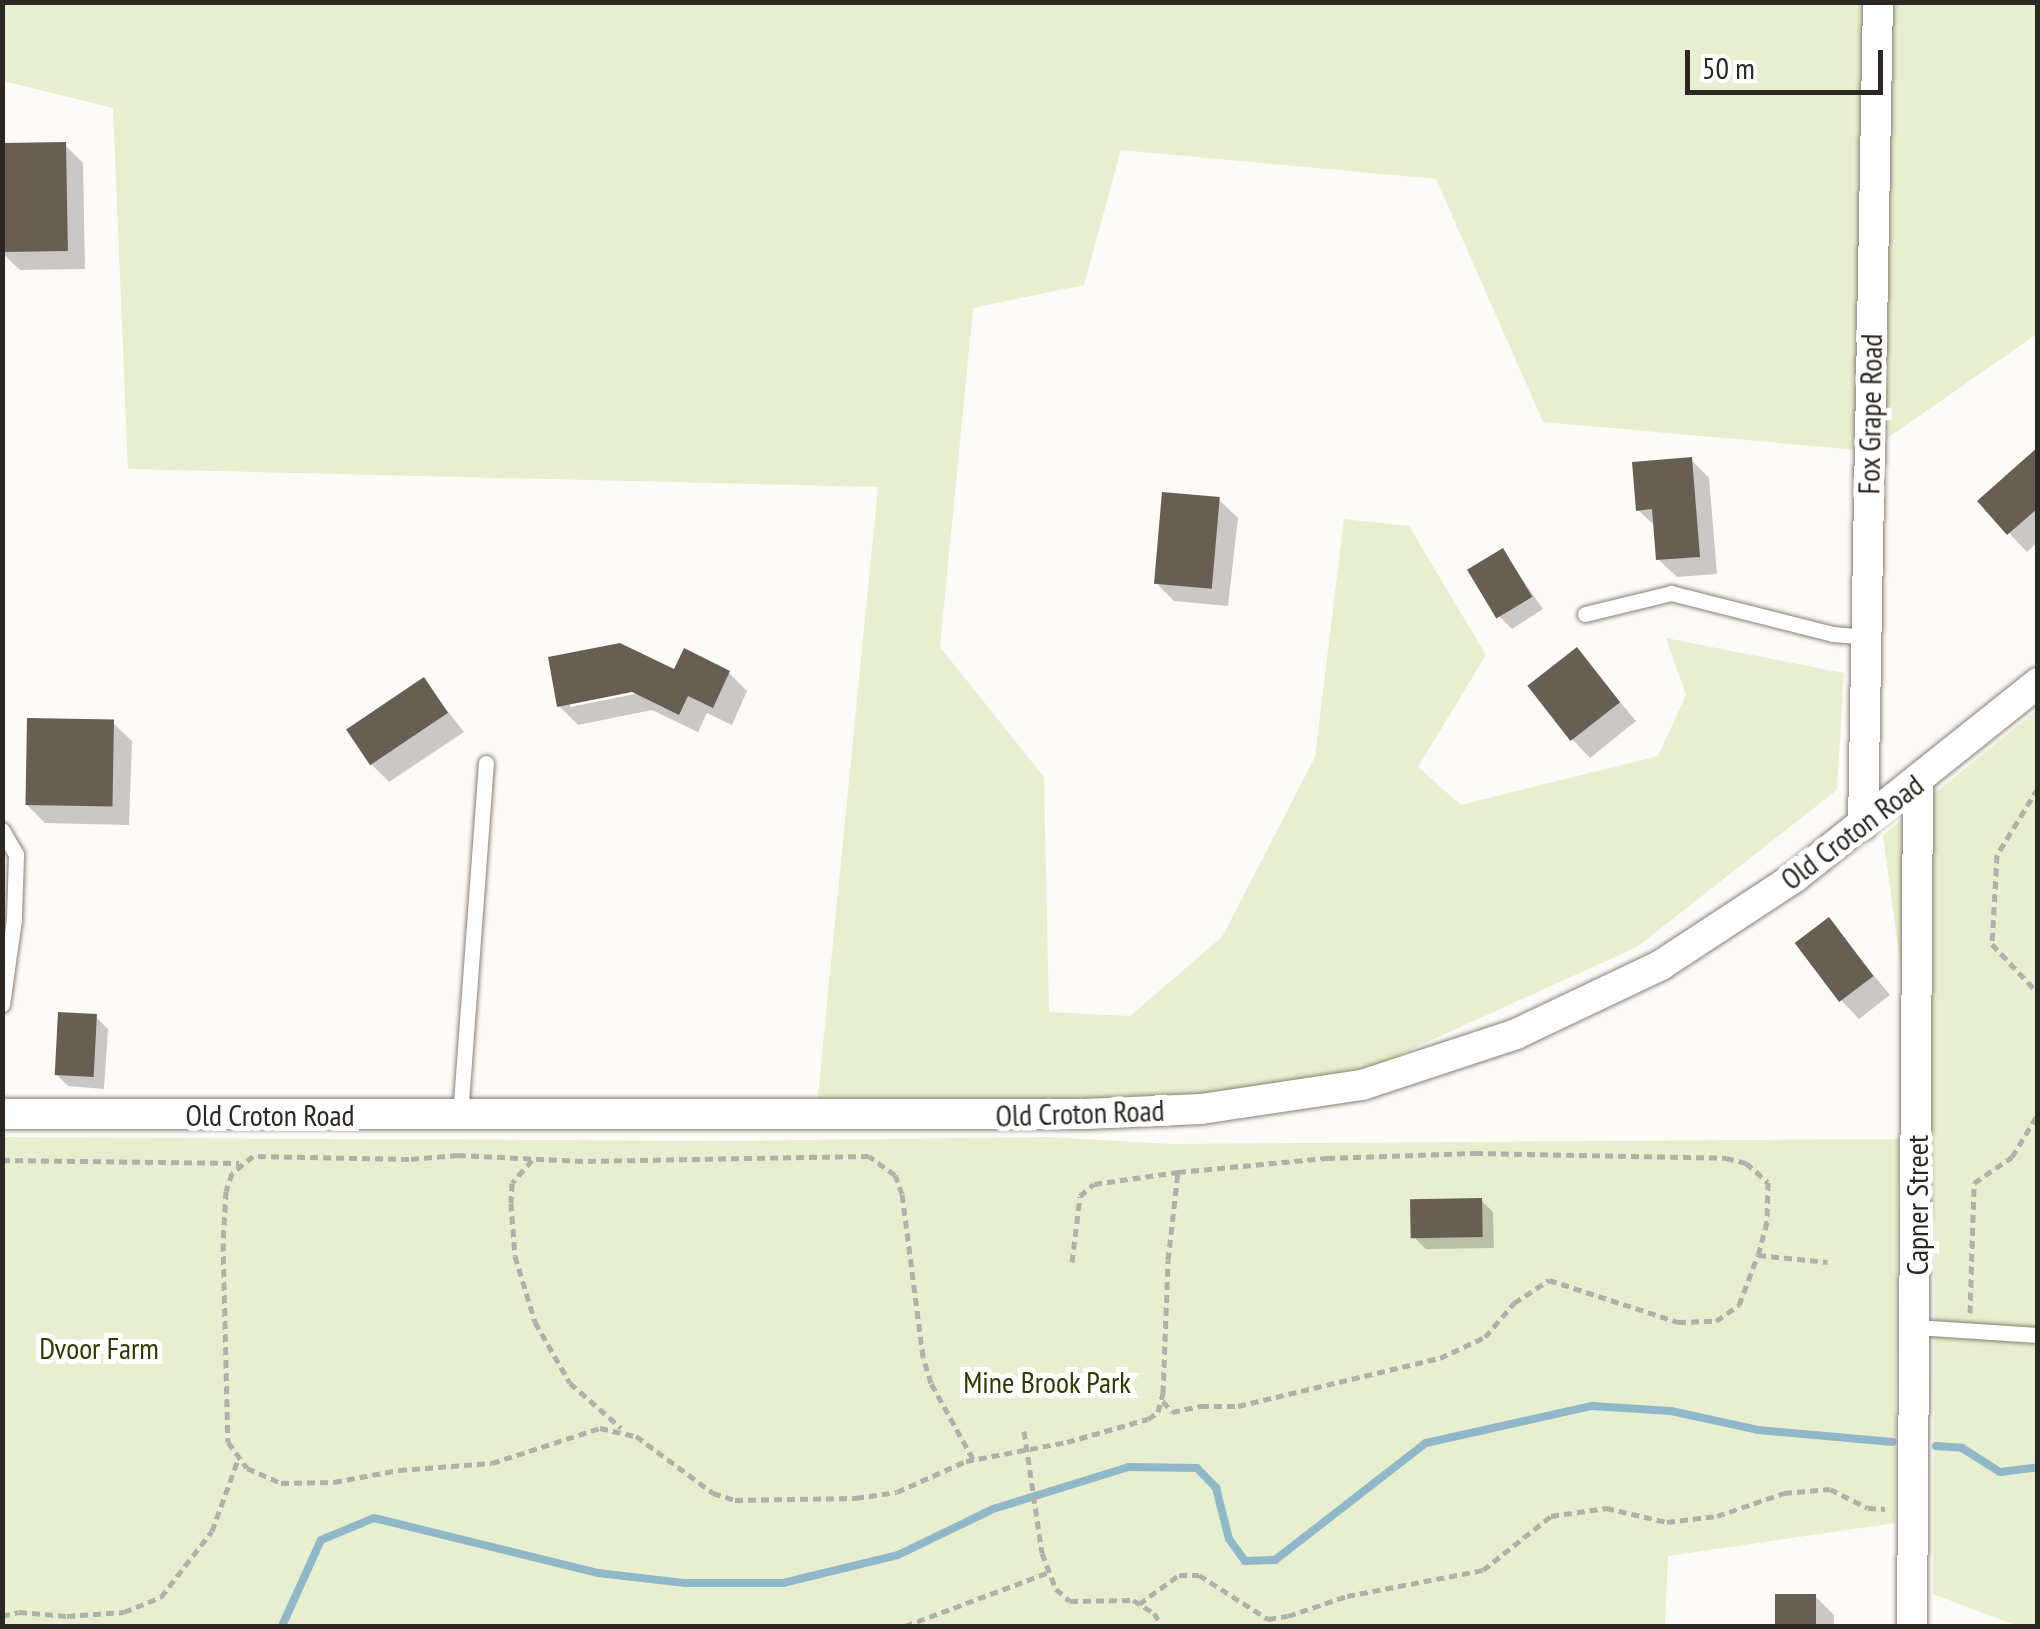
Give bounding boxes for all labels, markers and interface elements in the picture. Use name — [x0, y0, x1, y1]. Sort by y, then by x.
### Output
scale bar — [1690, 30, 1888, 92]
text: 50 m — [1702, 48, 1755, 87]
street label: Fox Grape Road — [1851, 333, 1889, 495]
street label: Old Croton Road — [1774, 767, 1930, 897]
street label: Old Croton Road — [995, 1092, 1165, 1134]
street label: Old Croton Road — [185, 1097, 355, 1133]
street label: Capner Street — [1899, 1135, 1935, 1275]
park label: Dvoor Farm — [39, 1330, 159, 1366]
park label: Mine Brook Park — [963, 1364, 1131, 1400]

